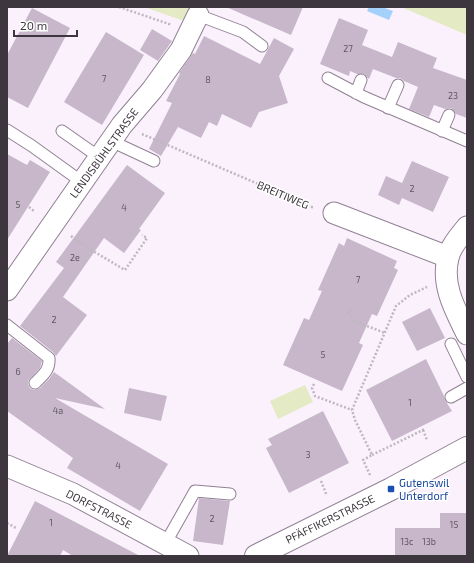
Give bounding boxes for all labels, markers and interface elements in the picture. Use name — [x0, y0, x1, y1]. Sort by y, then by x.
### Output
scale bar — [14, 12, 77, 38]
text: 20 m — [20, 18, 47, 32]
house number: 27 — [343, 43, 353, 54]
house number: 7 — [102, 73, 107, 84]
house number: 8 — [205, 74, 211, 85]
house number: 23 — [448, 90, 458, 101]
street label: LENDISBÜHLSTRASSE — [66, 105, 141, 200]
street label: BREITIWEG — [255, 178, 311, 211]
house number: 2 — [409, 183, 415, 194]
house number: 5 — [16, 199, 21, 210]
house number: 4 — [121, 202, 127, 213]
house number: 2e — [70, 252, 80, 263]
house number: 7 — [356, 274, 361, 285]
house number: 2 — [51, 314, 57, 325]
house number: 5 — [321, 349, 326, 360]
house number: 6 — [15, 366, 21, 377]
house number: 1 — [408, 397, 412, 408]
house number: 4a — [53, 405, 63, 416]
house number: 3 — [305, 449, 311, 460]
house number: 4 — [115, 460, 121, 471]
place label: Gutenswil Unterdorf — [399, 476, 450, 502]
marker: Gutenswil Unterdorf — [386, 484, 396, 494]
street label: DORFSTRASSE — [64, 486, 134, 531]
street label: PFÄFFIKERSTRASSE — [283, 491, 376, 546]
house number: 2 — [209, 513, 215, 524]
house number: 1 — [49, 517, 53, 528]
house number: 15 — [450, 519, 458, 530]
house number: 13c — [401, 536, 414, 547]
house number: 13b — [422, 536, 436, 547]

